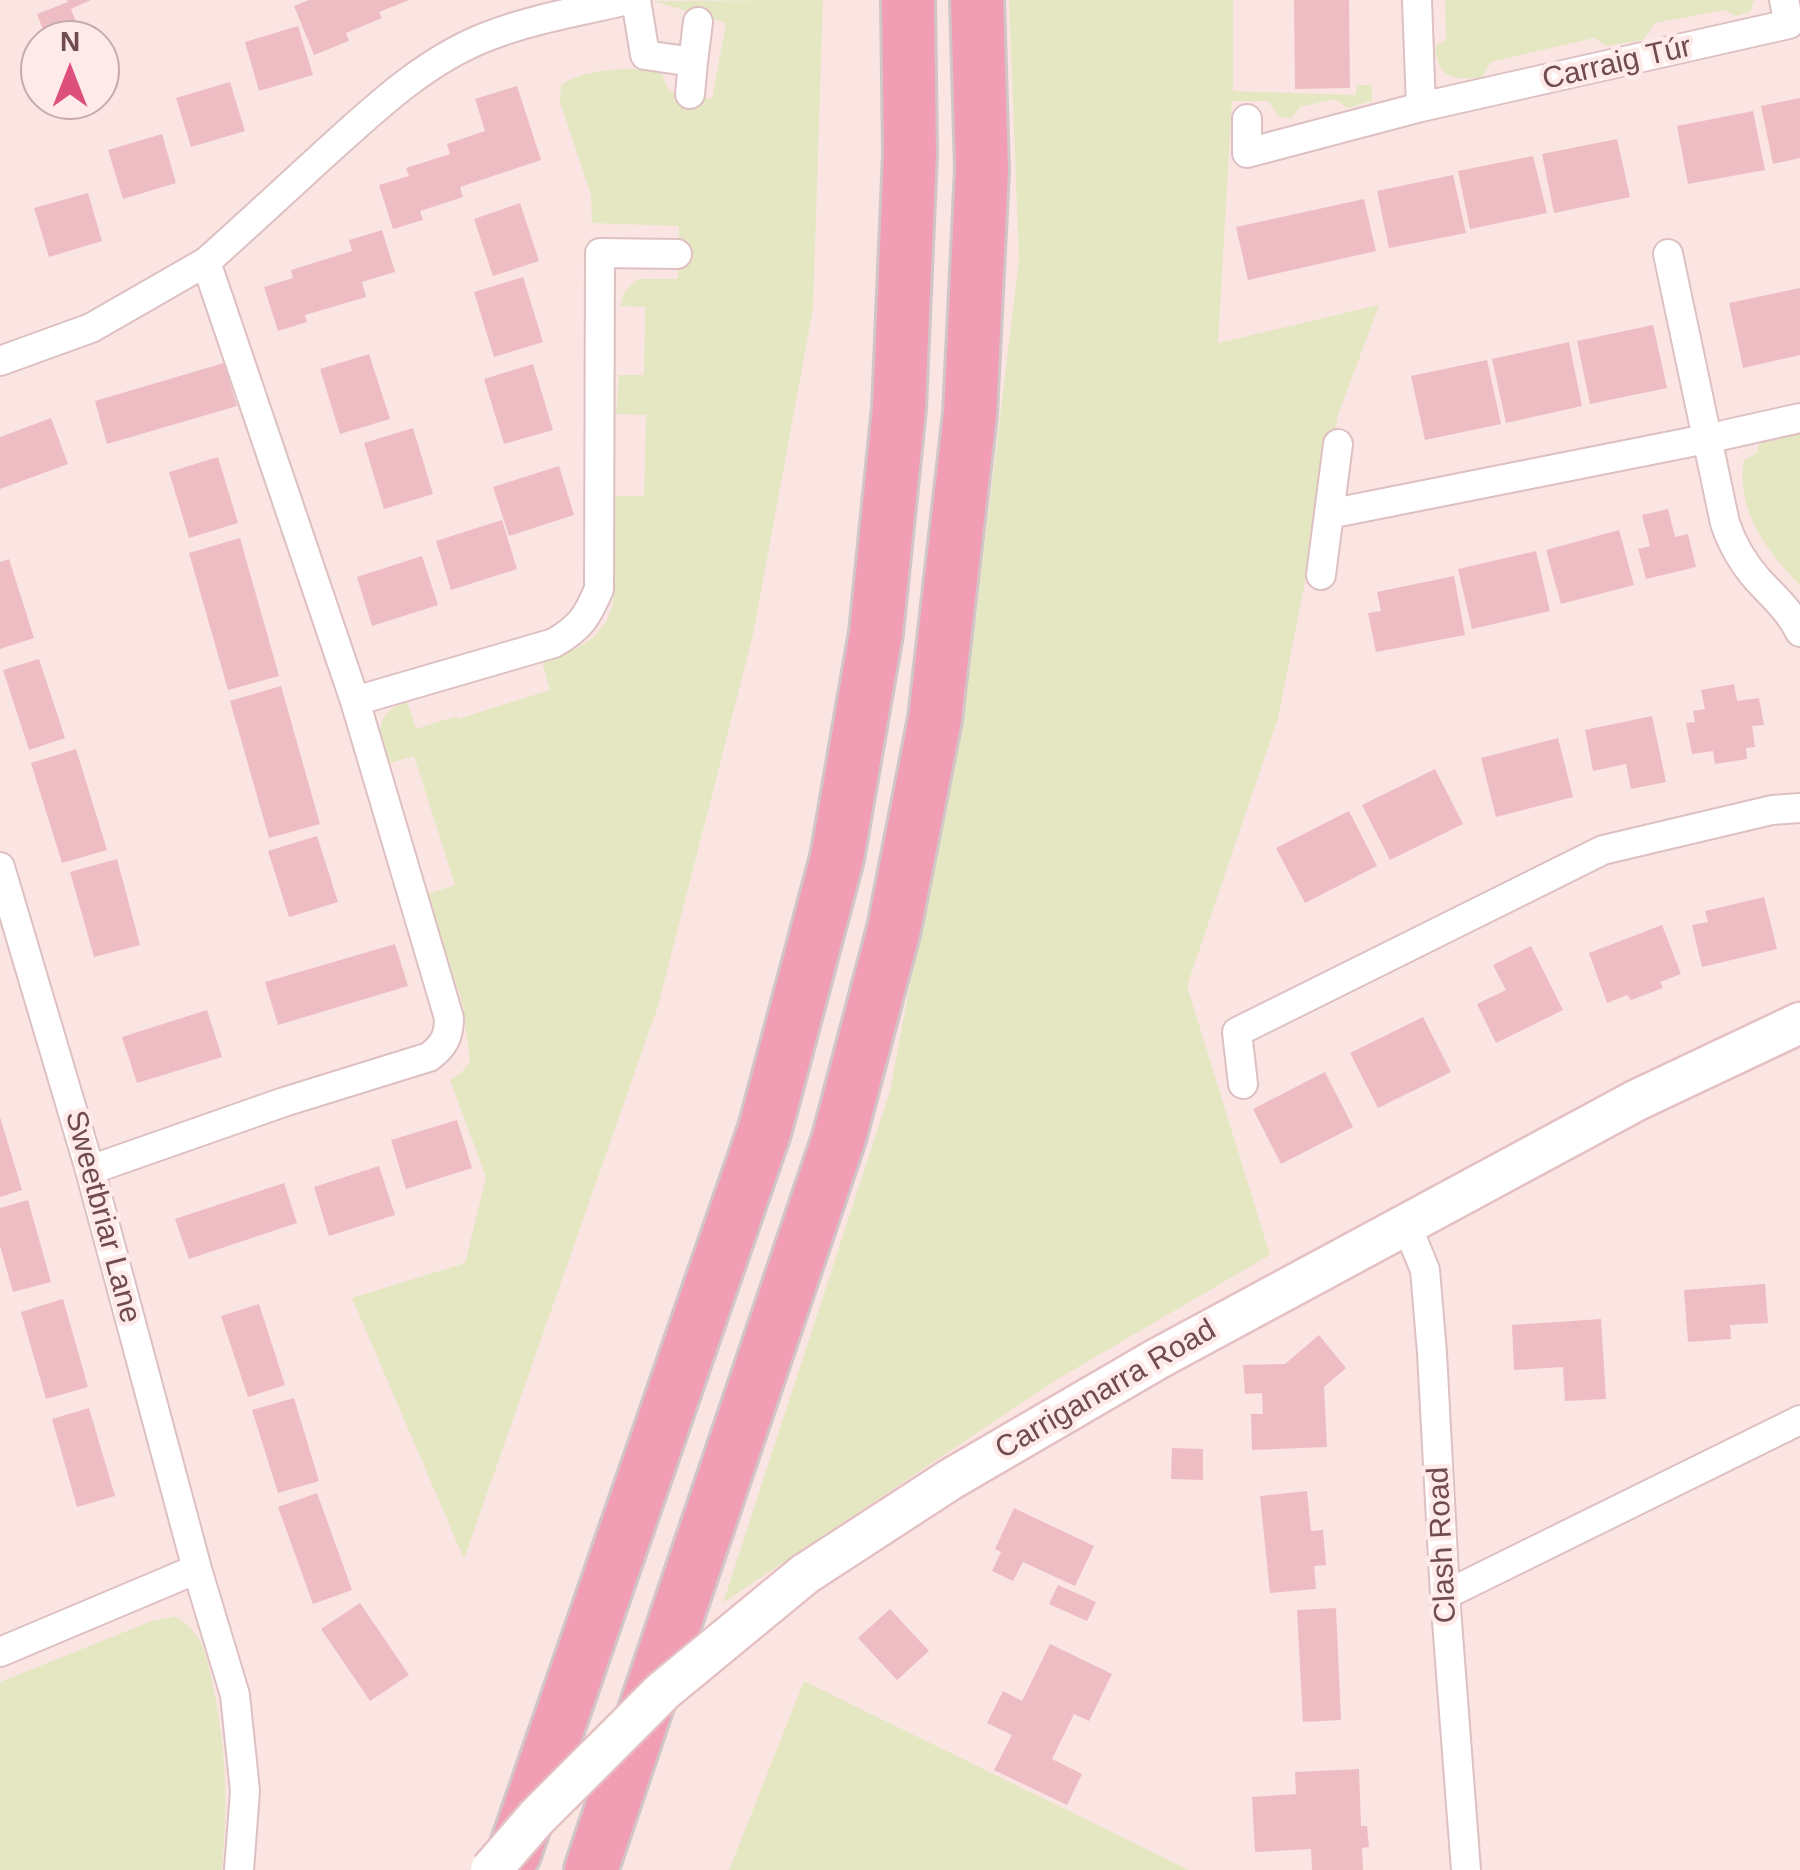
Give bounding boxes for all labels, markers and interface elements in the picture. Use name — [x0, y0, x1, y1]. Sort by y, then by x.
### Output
north arrow — [20, 20, 120, 120]
text: N — [60, 26, 80, 57]
street label: Carraig Túr — [1539, 29, 1695, 99]
street label: Sweetbriar Lane — [56, 1107, 148, 1327]
street label: Carriganarra Road — [989, 1312, 1223, 1468]
street label: Clash Road — [1421, 1466, 1465, 1624]

